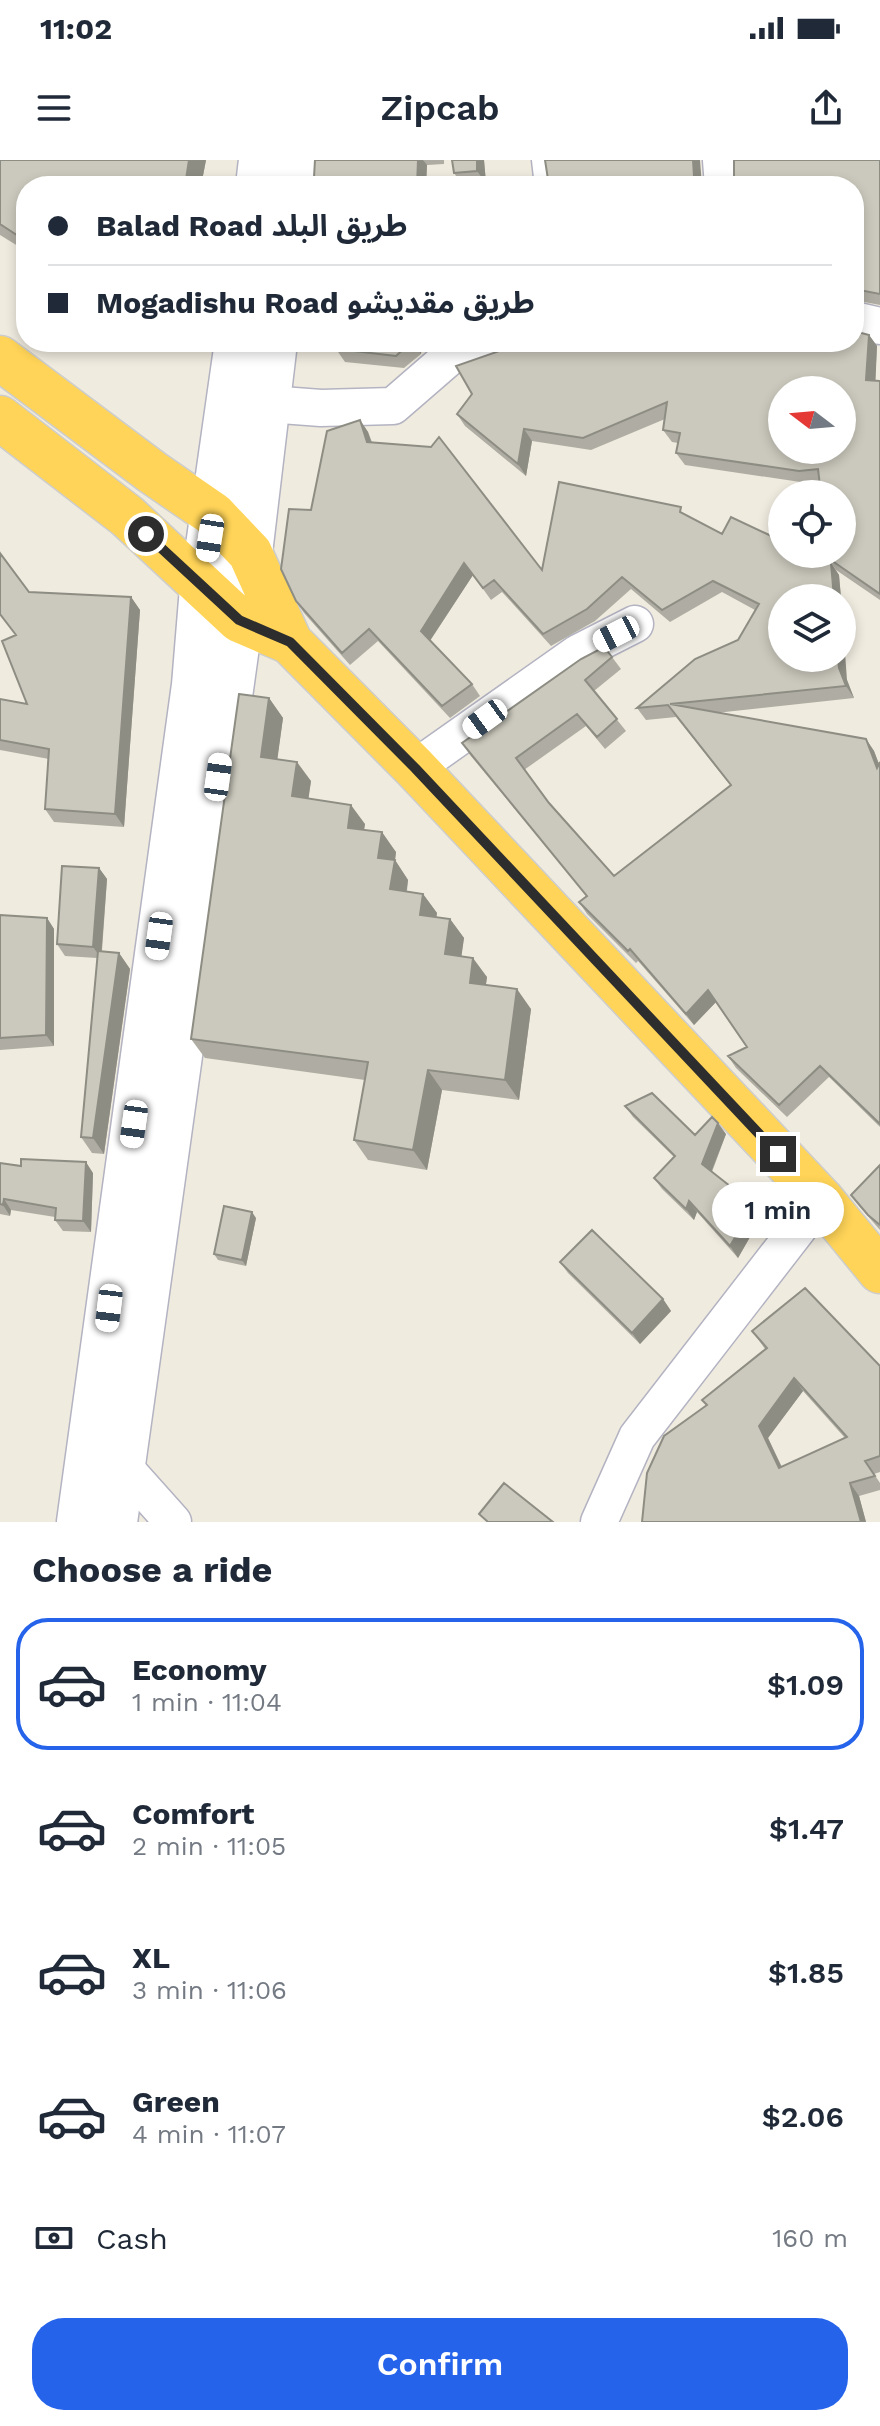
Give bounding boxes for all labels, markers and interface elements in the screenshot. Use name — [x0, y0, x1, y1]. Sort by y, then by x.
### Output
text: 11:02 — [40, 11, 112, 46]
icon: menu — [32, 86, 76, 130]
icon: share — [804, 86, 848, 130]
text: Zipcab — [380, 87, 500, 129]
text: Balad Road طريق البلد — [96, 208, 407, 243]
text: Mogadishu Road طريق مقديشو — [96, 285, 535, 320]
north arrow — [768, 376, 856, 464]
map controls — [768, 376, 856, 672]
button: locate — [768, 480, 856, 568]
car — [194, 512, 226, 564]
route start — [128, 516, 164, 552]
button: layers — [768, 584, 856, 672]
car — [589, 612, 643, 656]
car — [459, 695, 511, 743]
car — [203, 752, 233, 802]
car — [144, 911, 174, 961]
car — [119, 1099, 149, 1149]
route end — [760, 1136, 796, 1172]
callout: 1 min — [712, 1182, 844, 1238]
text: 1 min — [745, 1195, 811, 1225]
car — [94, 1283, 124, 1333]
text: Choose a ride — [32, 1549, 272, 1591]
icon: car — [36, 1648, 108, 1720]
text: Economy — [132, 1652, 267, 1687]
text: $1.09 — [767, 1667, 844, 1702]
text: 1 min · 11:04 — [132, 1687, 282, 1717]
icon: car — [36, 1792, 108, 1864]
text: Comfort — [132, 1796, 254, 1831]
text: $1.47 — [769, 1811, 844, 1846]
text: 2 min · 11:05 — [132, 1831, 286, 1861]
icon: car — [36, 1936, 108, 2008]
text: XL — [132, 1940, 170, 1975]
text: $1.85 — [768, 1955, 844, 1990]
text: 3 min · 11:06 — [132, 1975, 287, 2005]
icon: car — [36, 2080, 108, 2152]
text: Green — [132, 2084, 220, 2119]
text: $2.06 — [762, 2099, 844, 2134]
text: 4 min · 11:07 — [132, 2119, 286, 2149]
icon: cash — [32, 2216, 76, 2260]
text: Cash — [96, 2221, 168, 2256]
text: 160 m — [772, 2223, 848, 2253]
button: Confirm — [32, 2318, 848, 2410]

